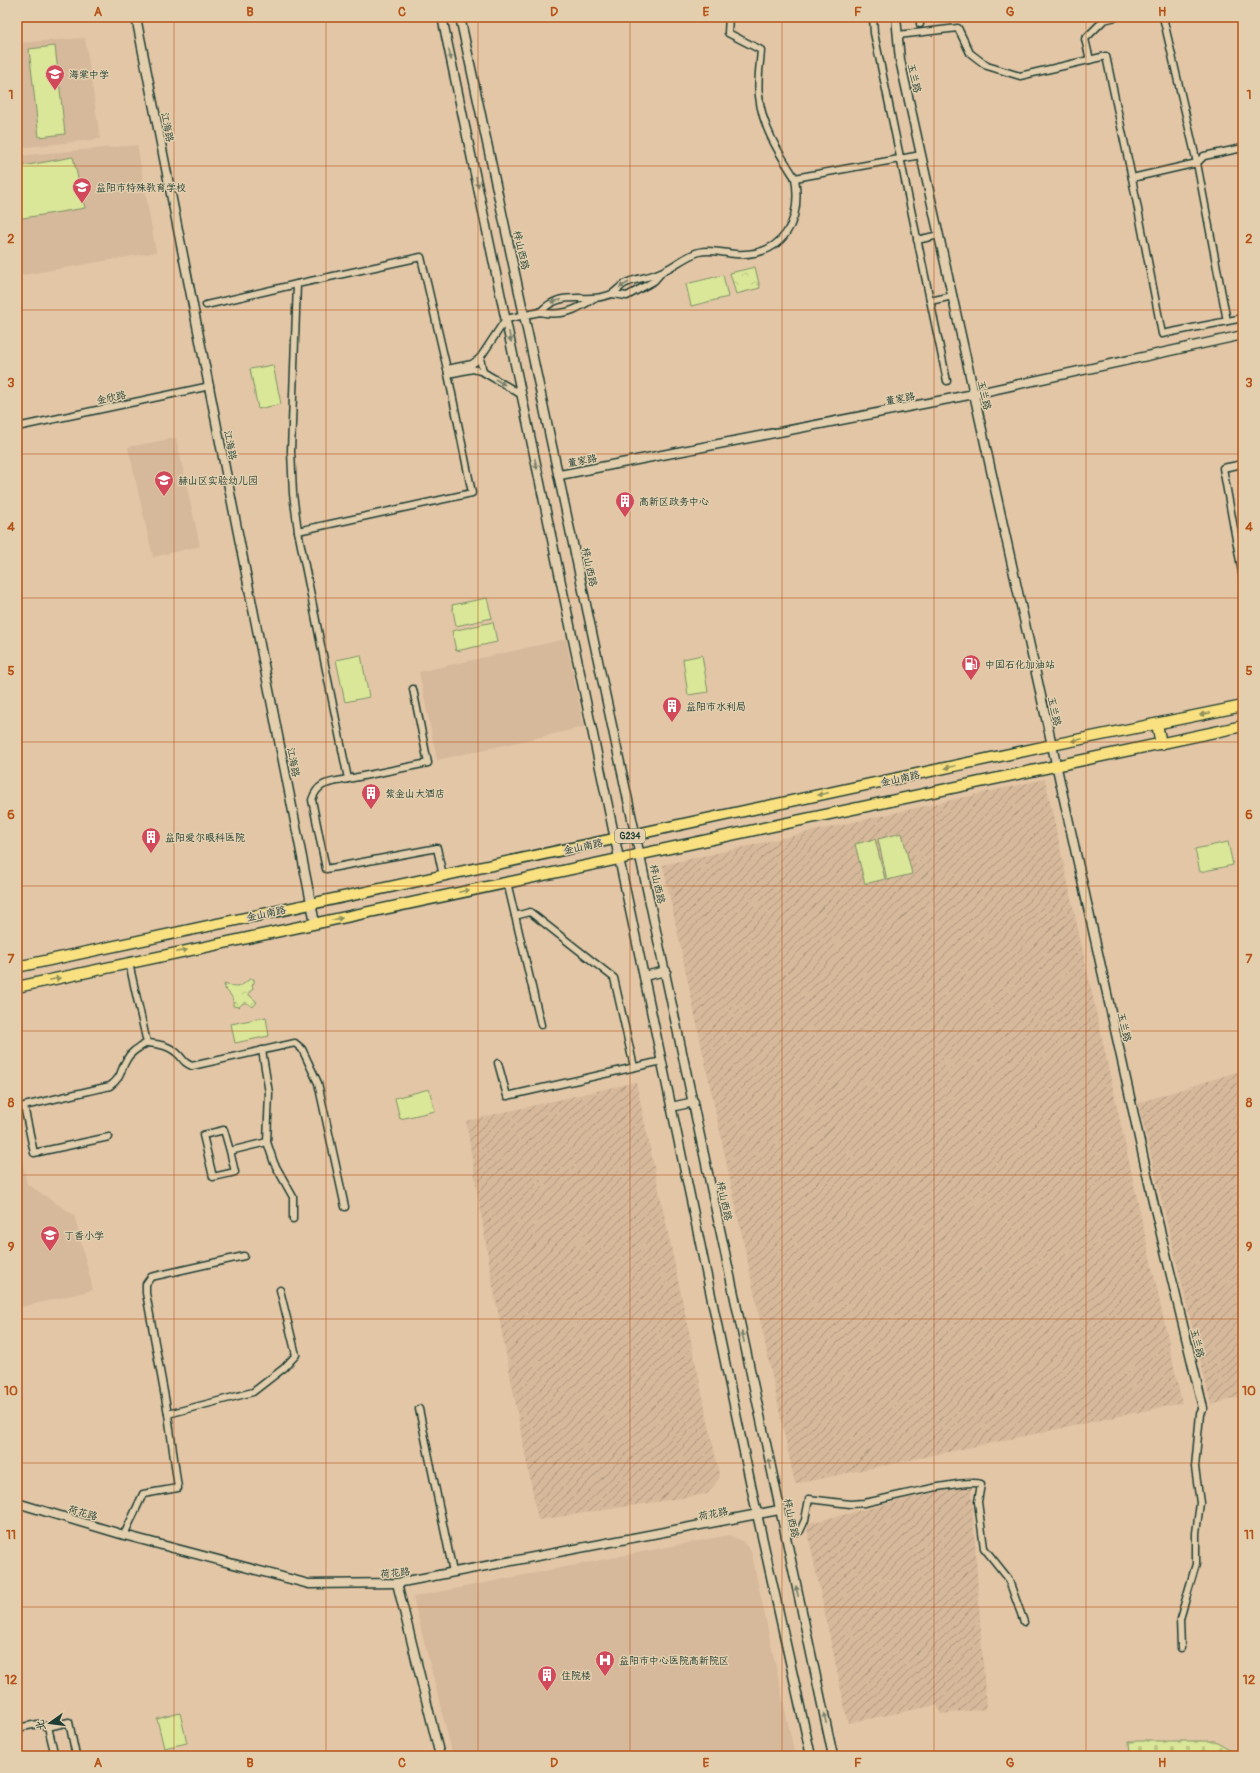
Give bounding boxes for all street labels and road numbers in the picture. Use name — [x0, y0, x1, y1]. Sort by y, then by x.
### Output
street label: 玉兰路 — [905, 62, 923, 94]
street label: 江海路 — [158, 111, 176, 143]
street label: 梓山西路 — [511, 229, 531, 271]
street label: 玉兰路 — [975, 379, 993, 411]
street label: 金欣路 — [95, 389, 127, 407]
street label: 董家路 — [884, 390, 916, 408]
street label: 江海路 — [221, 429, 239, 461]
street label: 董家路 — [566, 452, 598, 470]
street label: 梓山西路 — [579, 546, 599, 588]
street label: 玉兰路 — [1045, 695, 1063, 727]
street label: 江海路 — [284, 746, 302, 778]
street label: 金山南路 — [879, 769, 921, 789]
road number: G234 — [615, 829, 645, 843]
street label: 金山南路 — [562, 837, 604, 857]
street label: 梓山西路 — [647, 863, 667, 905]
street label: 金山南路 — [245, 904, 287, 924]
street label: 玉兰路 — [1115, 1011, 1133, 1043]
street label: 梓山西路 — [714, 1180, 734, 1222]
street label: 玉兰路 — [1188, 1327, 1206, 1359]
street label: 梓山西路 — [781, 1497, 801, 1539]
street label: 荷花路 — [67, 1503, 99, 1523]
street label: 荷花路 — [697, 1505, 729, 1523]
street label: 荷花路 — [380, 1565, 411, 1581]

